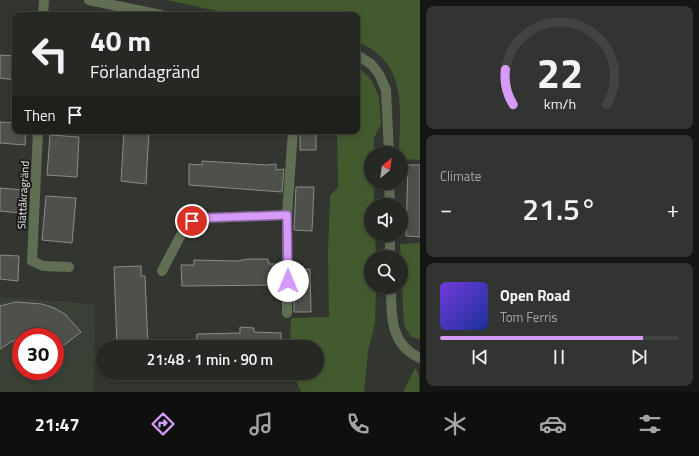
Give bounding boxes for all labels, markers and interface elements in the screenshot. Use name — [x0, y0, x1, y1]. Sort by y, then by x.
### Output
text: 40 m — [90, 19, 151, 62]
icon: left — [24, 28, 76, 80]
text: 22 — [536, 41, 583, 104]
text: Förlandagränd — [90, 58, 200, 85]
text: km/h — [543, 93, 576, 115]
text: Then — [24, 104, 56, 127]
icon: arrive — [64, 104, 86, 126]
north arrow — [364, 146, 408, 190]
map controls — [364, 146, 408, 294]
street label: Slättåkragränd — [13, 160, 33, 230]
text: Climate — [440, 166, 481, 186]
text: 21.5° — [522, 186, 597, 232]
text: − — [440, 192, 452, 226]
text: + — [667, 192, 679, 226]
button: sound — [364, 198, 408, 242]
pin — [175, 204, 209, 238]
icon: arrive — [181, 210, 203, 232]
button: search — [364, 250, 408, 294]
position arrow — [267, 260, 309, 302]
text: Open Road — [500, 284, 570, 307]
text: Tom Ferris — [500, 307, 557, 327]
speed limit sign: 30 — [12, 328, 64, 380]
icon: previous — [469, 346, 491, 368]
icon: pause — [548, 346, 570, 368]
icon: next — [628, 346, 650, 368]
text: 21:48 · 1 min · 90 m — [147, 348, 273, 371]
icon: directions — [149, 410, 177, 438]
icon: music — [247, 410, 275, 438]
icon: phone — [344, 410, 372, 438]
icon: climate — [441, 410, 469, 438]
icon: car — [539, 410, 567, 438]
icon: filters — [636, 410, 664, 438]
text: 21:47 — [35, 411, 80, 438]

